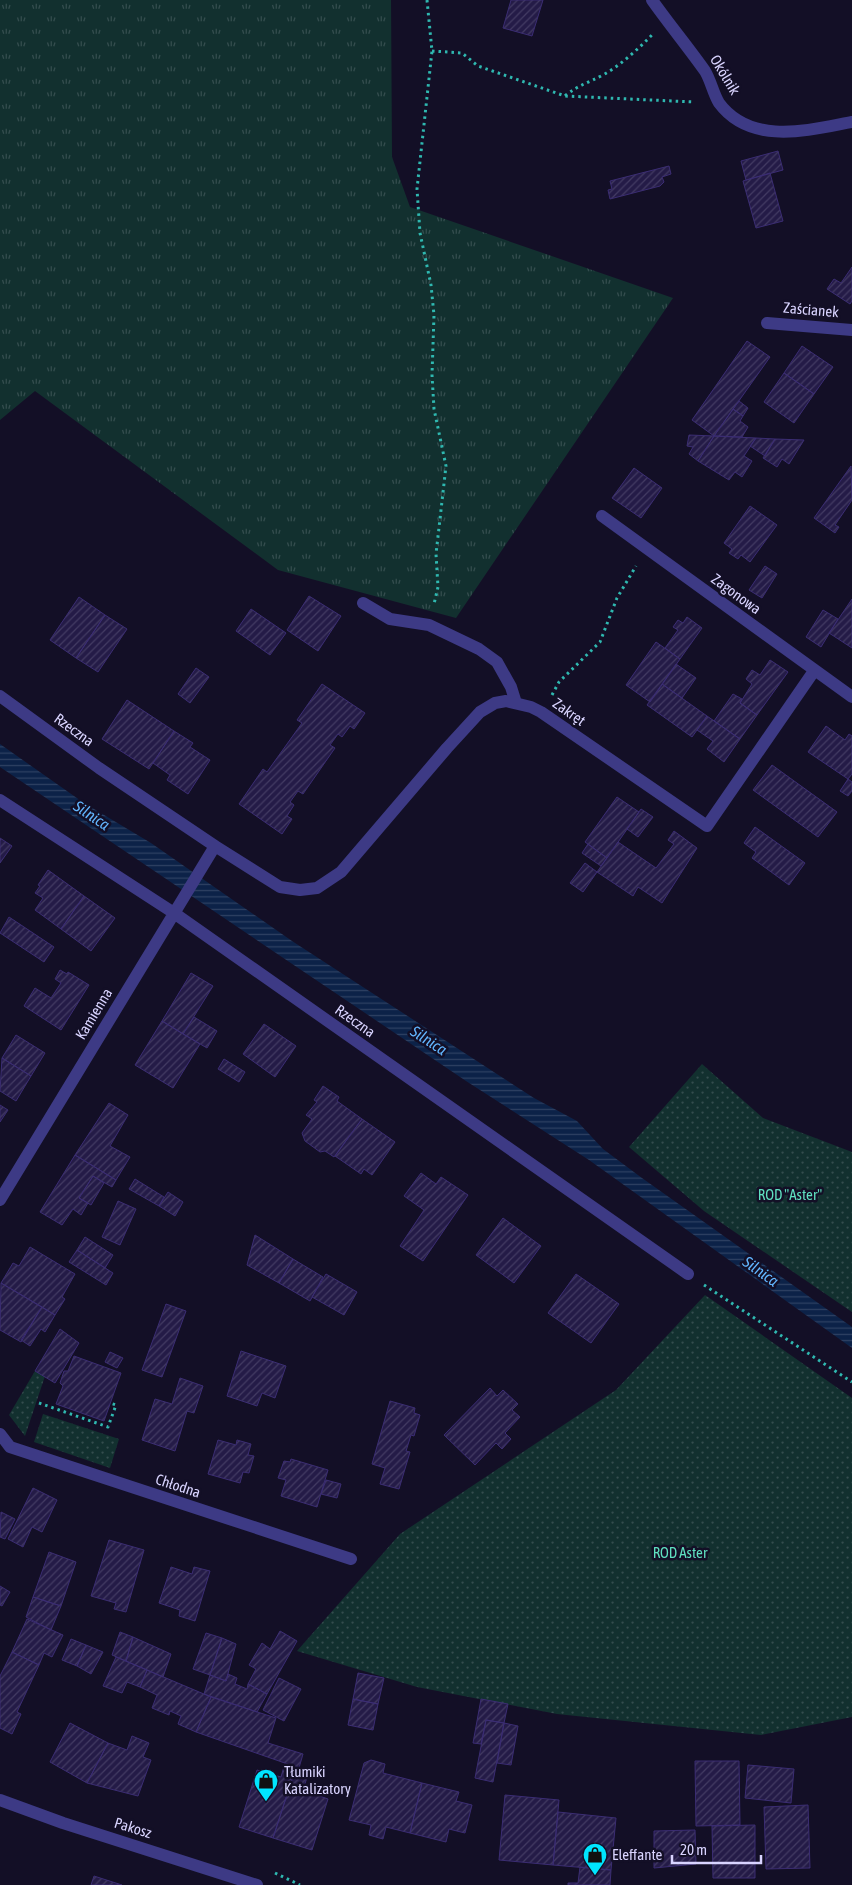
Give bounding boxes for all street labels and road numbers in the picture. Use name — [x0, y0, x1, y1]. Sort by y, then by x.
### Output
street label: Okólnik — [707, 52, 744, 98]
street label: Zaścianek — [783, 299, 840, 320]
street label: Zagonowa — [708, 570, 764, 617]
street label: Zakręt — [550, 694, 589, 729]
street label: Rzeczna — [51, 710, 97, 750]
street label: Kamienna — [72, 985, 115, 1042]
street label: Rzeczna — [332, 1001, 378, 1040]
street label: Chłodna — [154, 1470, 203, 1501]
street label: Pakosz — [112, 1814, 154, 1841]

